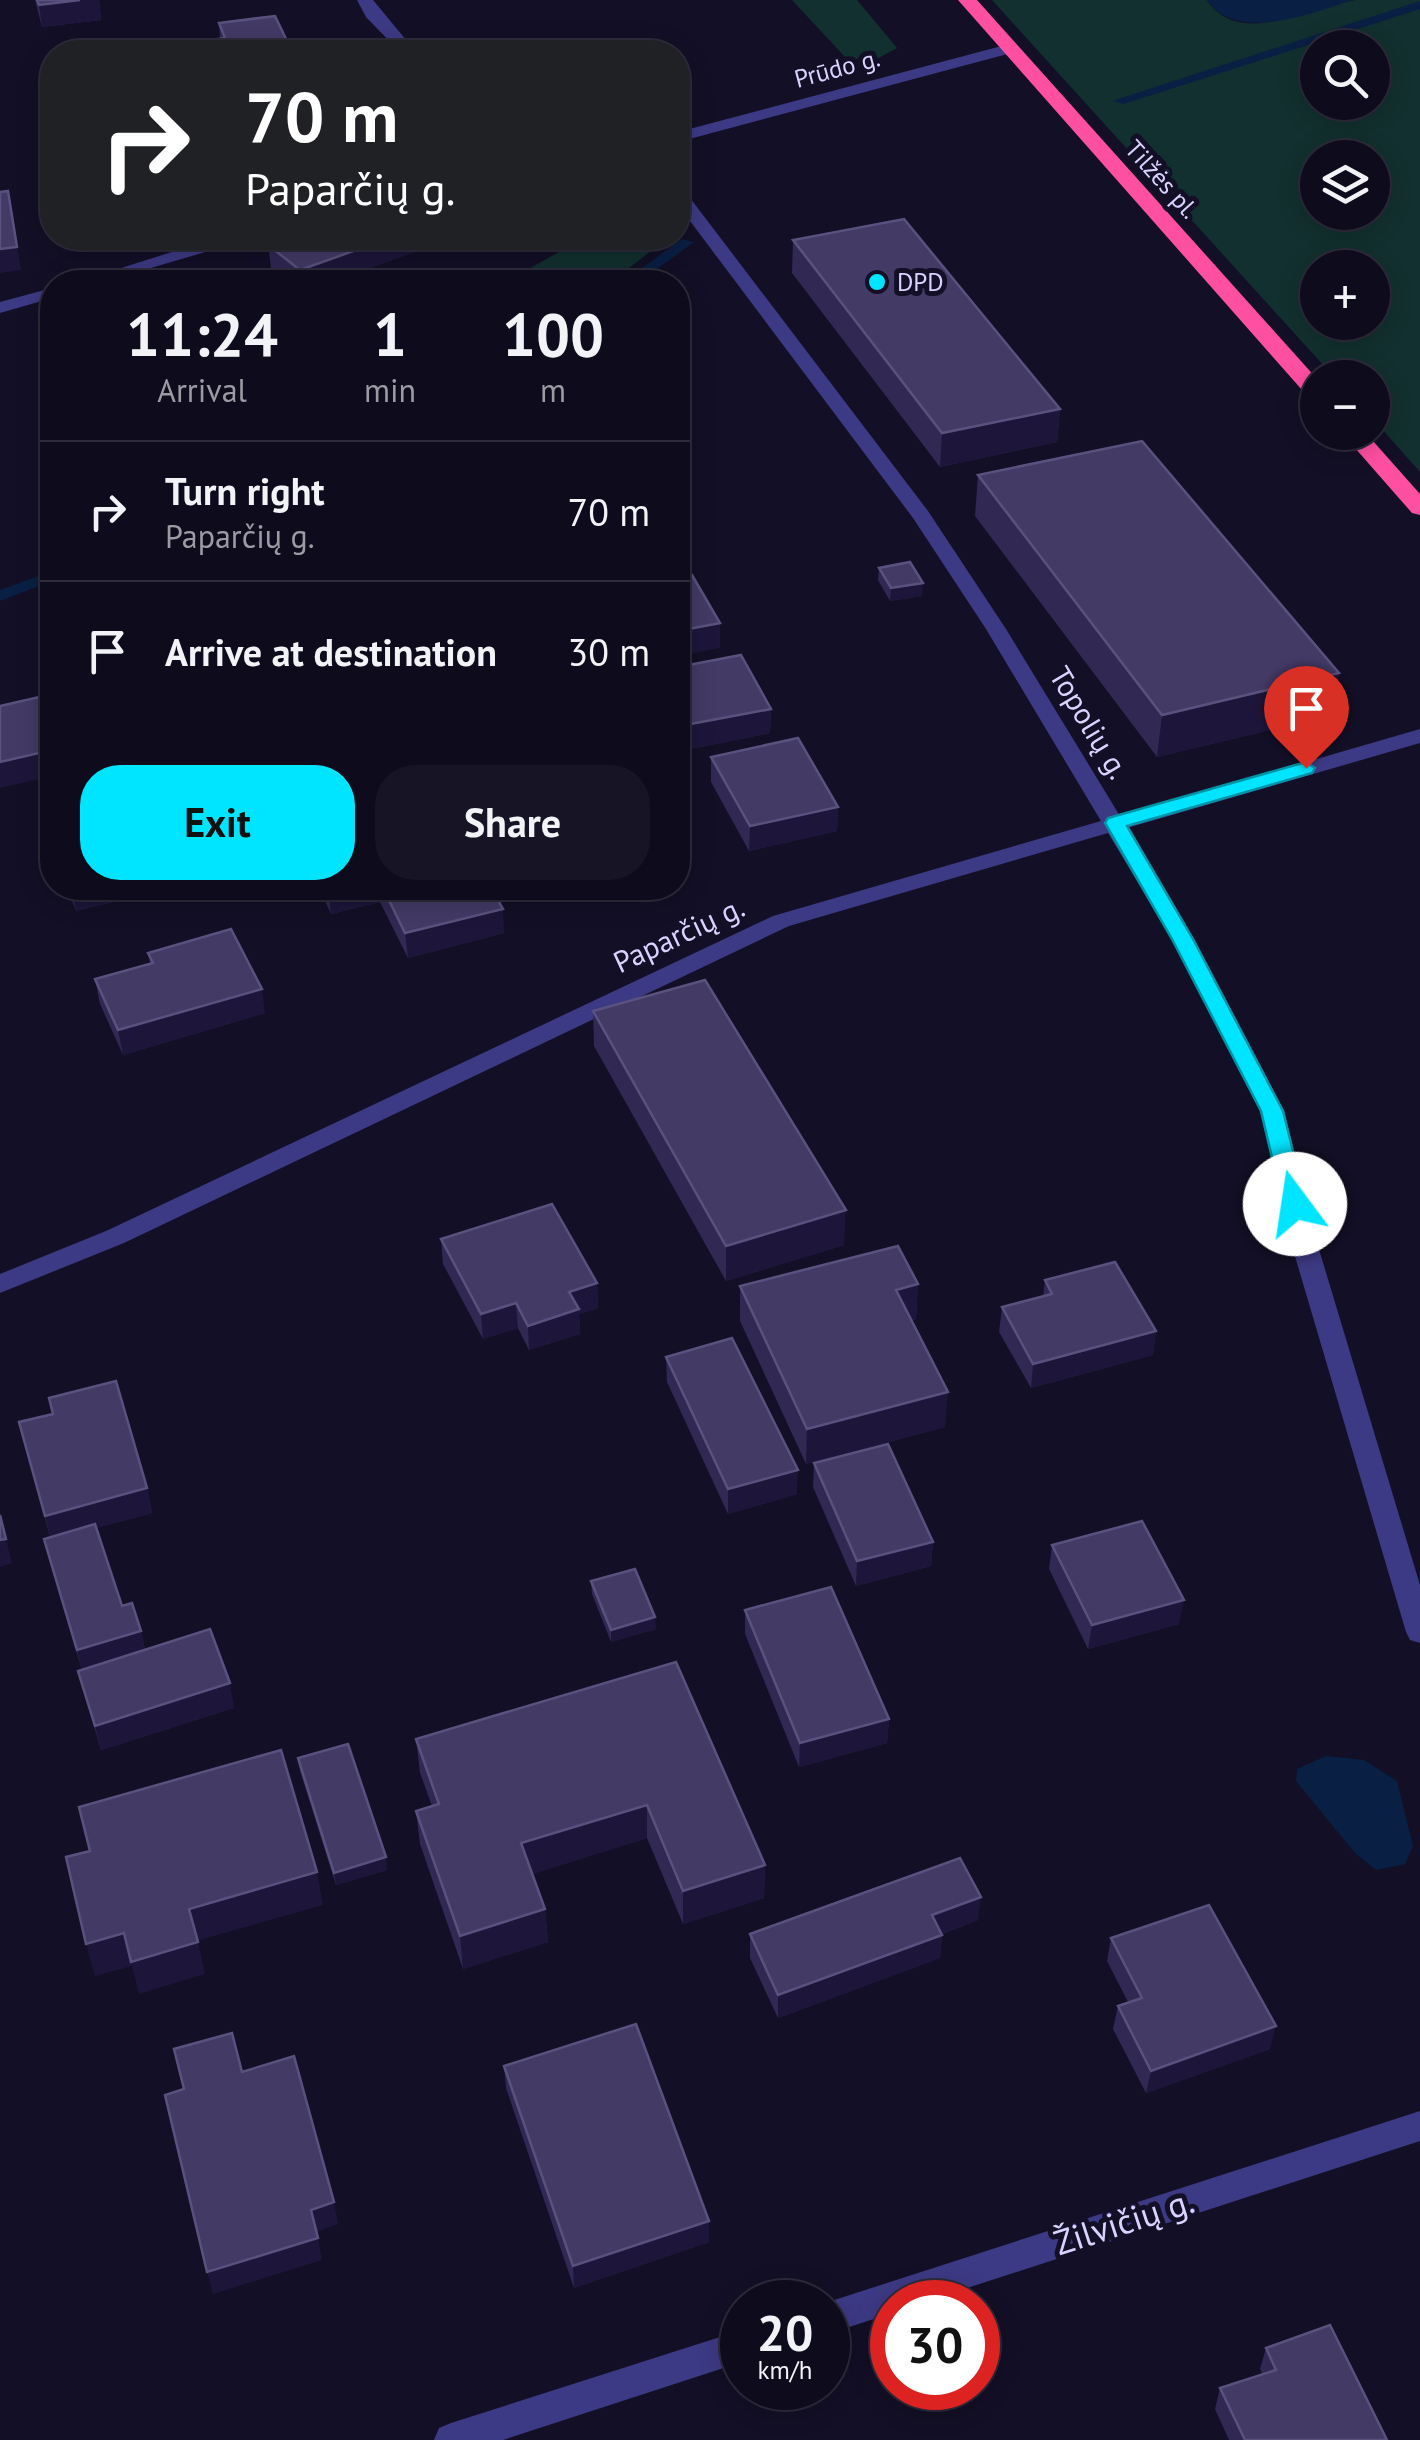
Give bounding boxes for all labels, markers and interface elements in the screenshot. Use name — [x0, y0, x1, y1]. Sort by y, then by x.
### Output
map controls — [1300, 30, 1390, 450]
button: search — [1300, 30, 1390, 120]
street label: Prūdo g. — [791, 41, 883, 95]
text: 70 m — [245, 71, 398, 161]
icon: right — [80, 80, 210, 210]
street label: Tilžės pl. — [1118, 133, 1206, 225]
button: layers — [1300, 140, 1390, 230]
text: Paparčių g. — [245, 159, 455, 217]
button: + — [1300, 250, 1390, 340]
place label: DPD — [897, 266, 944, 298]
marker: DPD — [866, 271, 888, 293]
text: 11:24 — [126, 295, 278, 373]
text: 1 — [373, 295, 407, 373]
text: 100 — [502, 295, 604, 373]
button: − — [1300, 360, 1390, 450]
text: Arrival — [157, 369, 247, 411]
text: min — [364, 369, 416, 411]
text: m — [540, 369, 566, 411]
text: Turn right — [165, 466, 325, 515]
icon: right — [80, 484, 135, 539]
text: 70 m — [568, 487, 650, 536]
text: Paparčių g. — [165, 515, 315, 557]
icon: arrive — [80, 624, 135, 679]
text: Arrive at destination — [165, 627, 497, 676]
text: 30 m — [568, 627, 650, 676]
street label: Topolių g. — [1041, 659, 1139, 786]
pin — [1264, 666, 1349, 769]
icon: arrive — [1279, 681, 1334, 736]
button: Exit — [80, 765, 355, 880]
button: Share — [375, 765, 650, 880]
street label: Paparčių g. — [607, 886, 750, 981]
position arrow — [1243, 1152, 1347, 1256]
street label: Žilvičių g. — [1048, 2177, 1200, 2265]
speed limit sign: 30 — [870, 2280, 1000, 2410]
text: 20 — [757, 2300, 813, 2365]
text: km/h — [758, 2354, 812, 2386]

